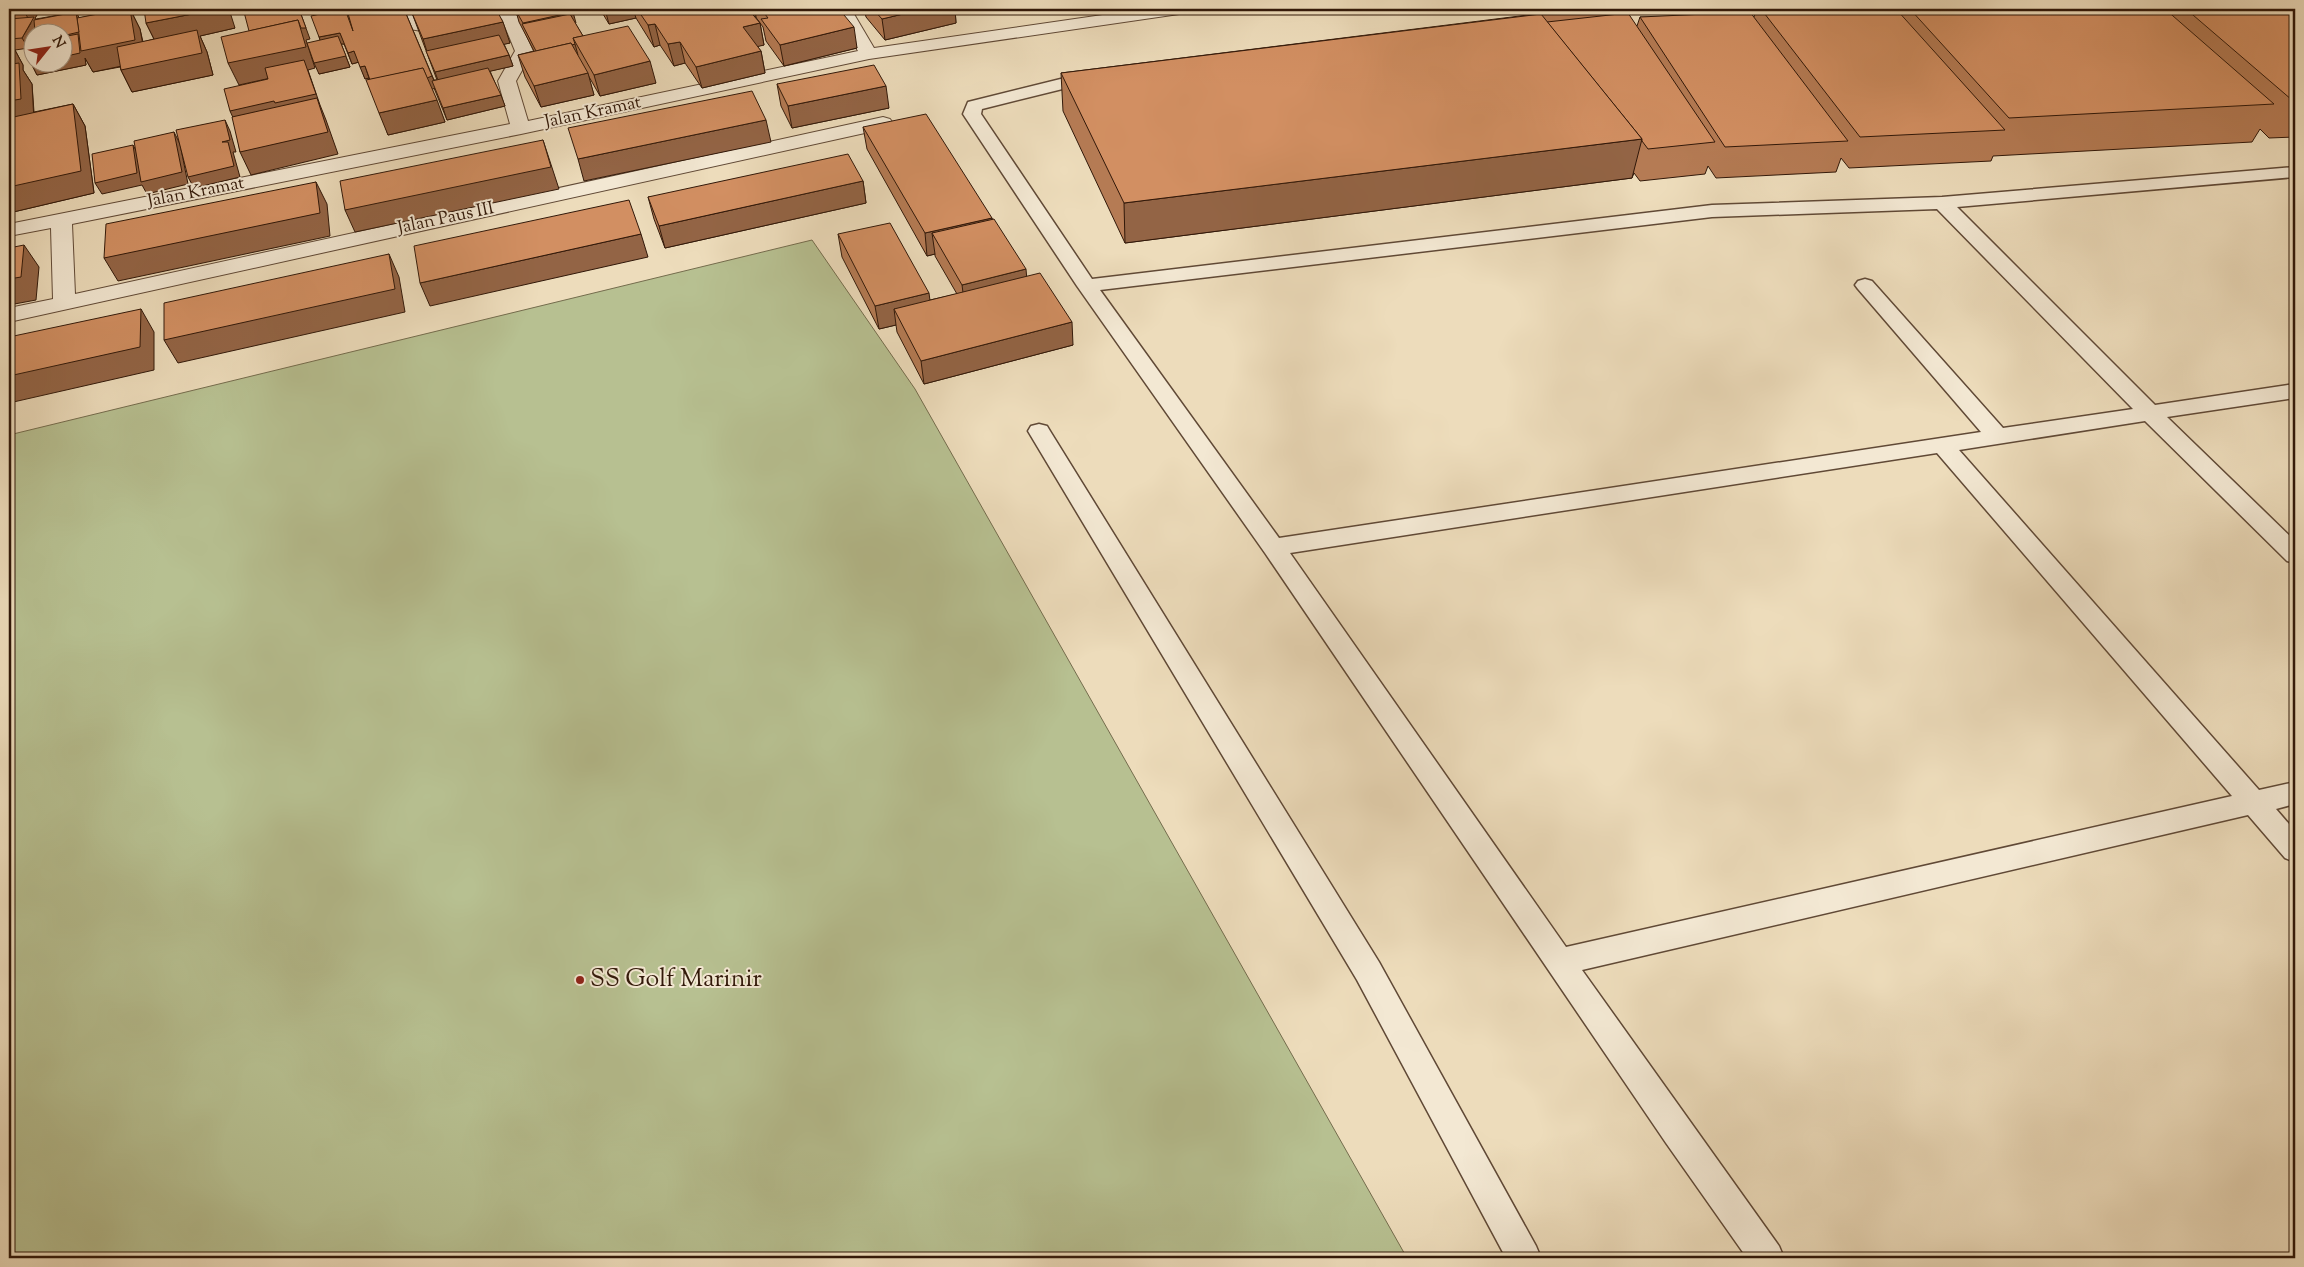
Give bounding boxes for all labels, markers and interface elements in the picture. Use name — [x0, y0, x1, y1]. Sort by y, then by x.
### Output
north arrow — [22, 22, 72, 72]
text: N — [46, 33, 69, 52]
street label: Jalan Kramat — [541, 90, 644, 136]
street label: Jalan Kramat — [144, 171, 247, 215]
street label: Jalan Paus III — [394, 196, 497, 242]
place label: SS Golf Marinir — [590, 962, 762, 998]
marker: SS Golf Marinir — [574, 974, 586, 986]

